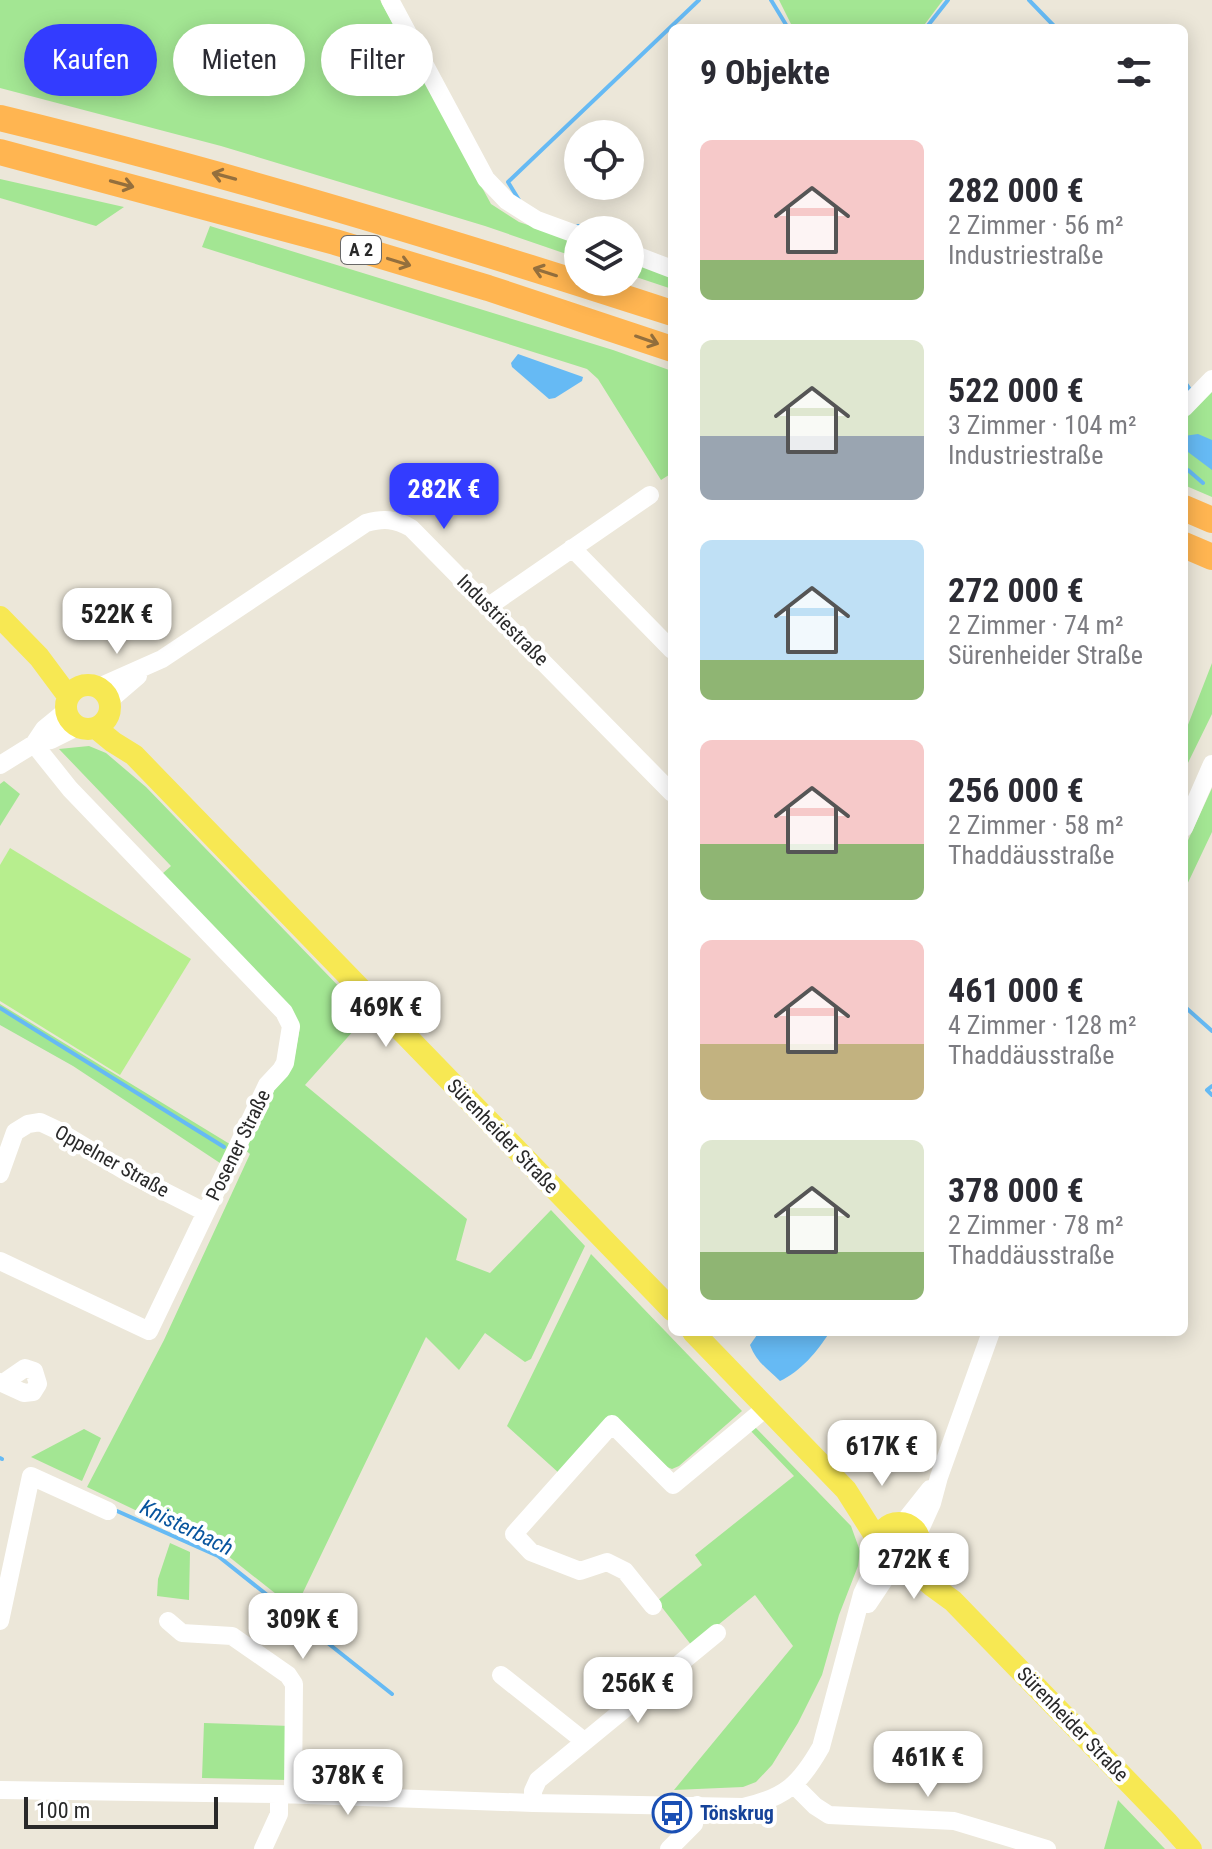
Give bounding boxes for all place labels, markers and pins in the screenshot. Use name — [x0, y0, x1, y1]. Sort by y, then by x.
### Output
pin: 282K € — [379, 463, 509, 531]
pin: 522K € — [52, 588, 182, 656]
pin: 469K € — [321, 981, 451, 1049]
pin: 617K € — [817, 1420, 947, 1488]
pin: 272K € — [849, 1533, 979, 1601]
pin: 309K € — [238, 1593, 368, 1661]
pin: 256K € — [573, 1657, 703, 1725]
pin: 461K € — [863, 1731, 993, 1799]
pin: 378K € — [283, 1749, 413, 1817]
bus stop icon: Tönskrug — [651, 1792, 693, 1834]
place label: Tönskrug — [700, 1801, 774, 1825]

